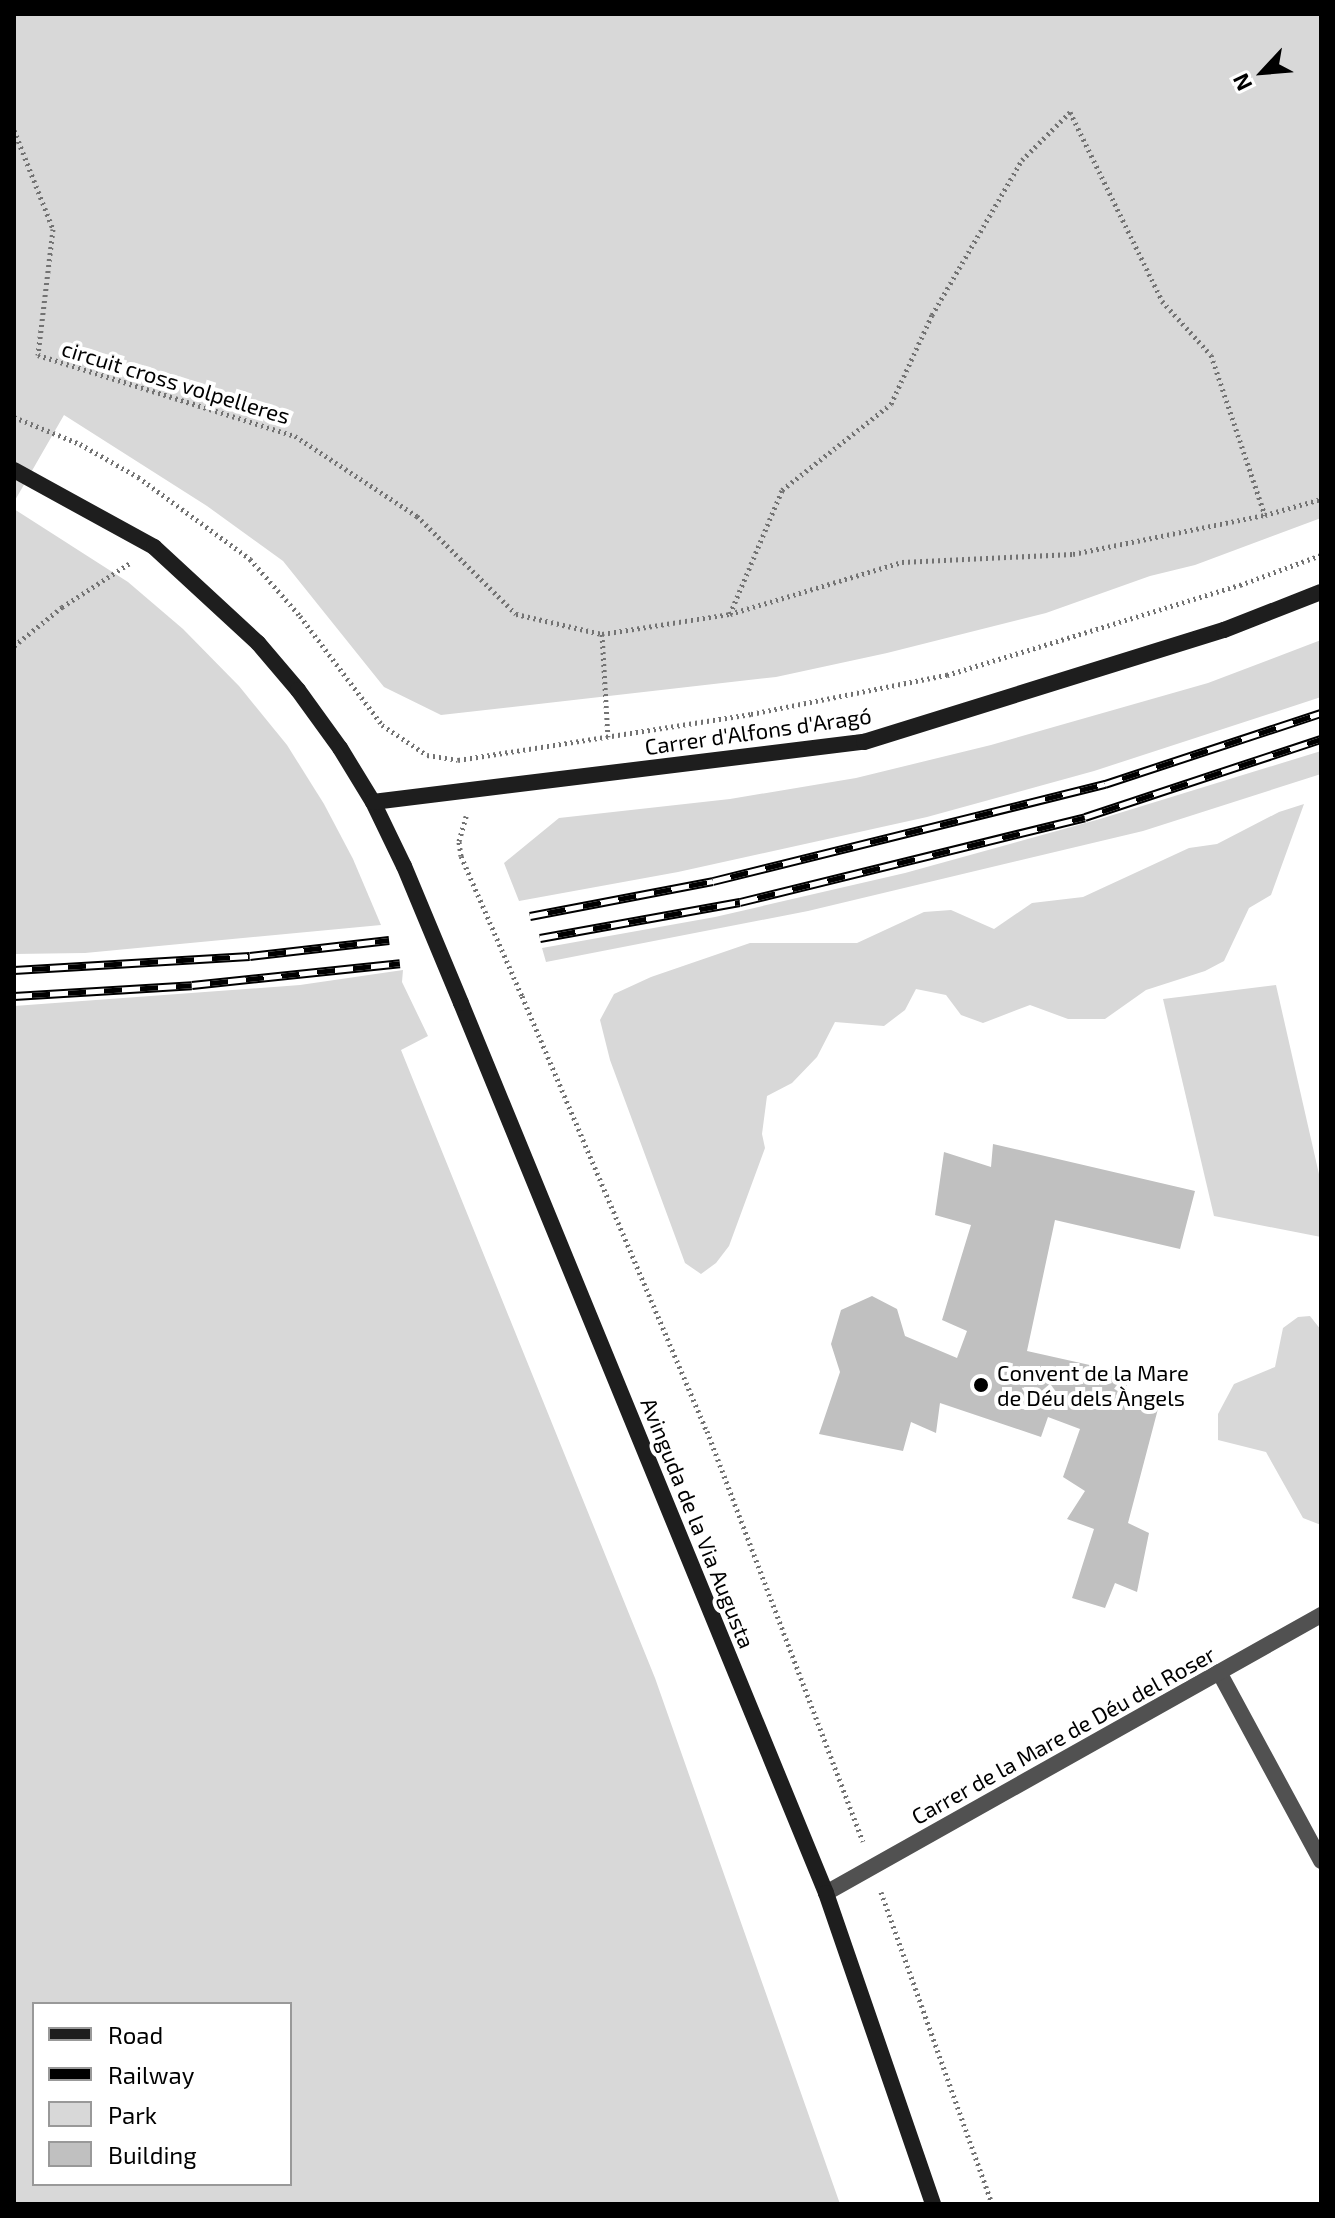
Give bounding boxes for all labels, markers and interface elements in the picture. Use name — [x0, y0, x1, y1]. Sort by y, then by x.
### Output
north arrow — [1223, 32, 1303, 112]
text: N — [1226, 70, 1257, 95]
street label: circuit cross volpelleres — [59, 335, 293, 429]
street label: Carrer d'Alfons d'Aragó — [643, 702, 873, 760]
place label: Convent de la Mare de Déu dels Àngels — [997, 1359, 1189, 1410]
marker: Convent de la Mare de Déu dels Àngels — [972, 1376, 990, 1394]
street label: Avinguda de la Via Augusta — [635, 1393, 761, 1653]
street label: Carrer de la Mare de Déu del Roser — [906, 1640, 1220, 1830]
legend — [32, 2002, 292, 2186]
text: Road — [108, 2020, 163, 2049]
text: Railway — [108, 2060, 194, 2089]
text: Park — [108, 2100, 157, 2129]
text: Building — [108, 2140, 197, 2169]

